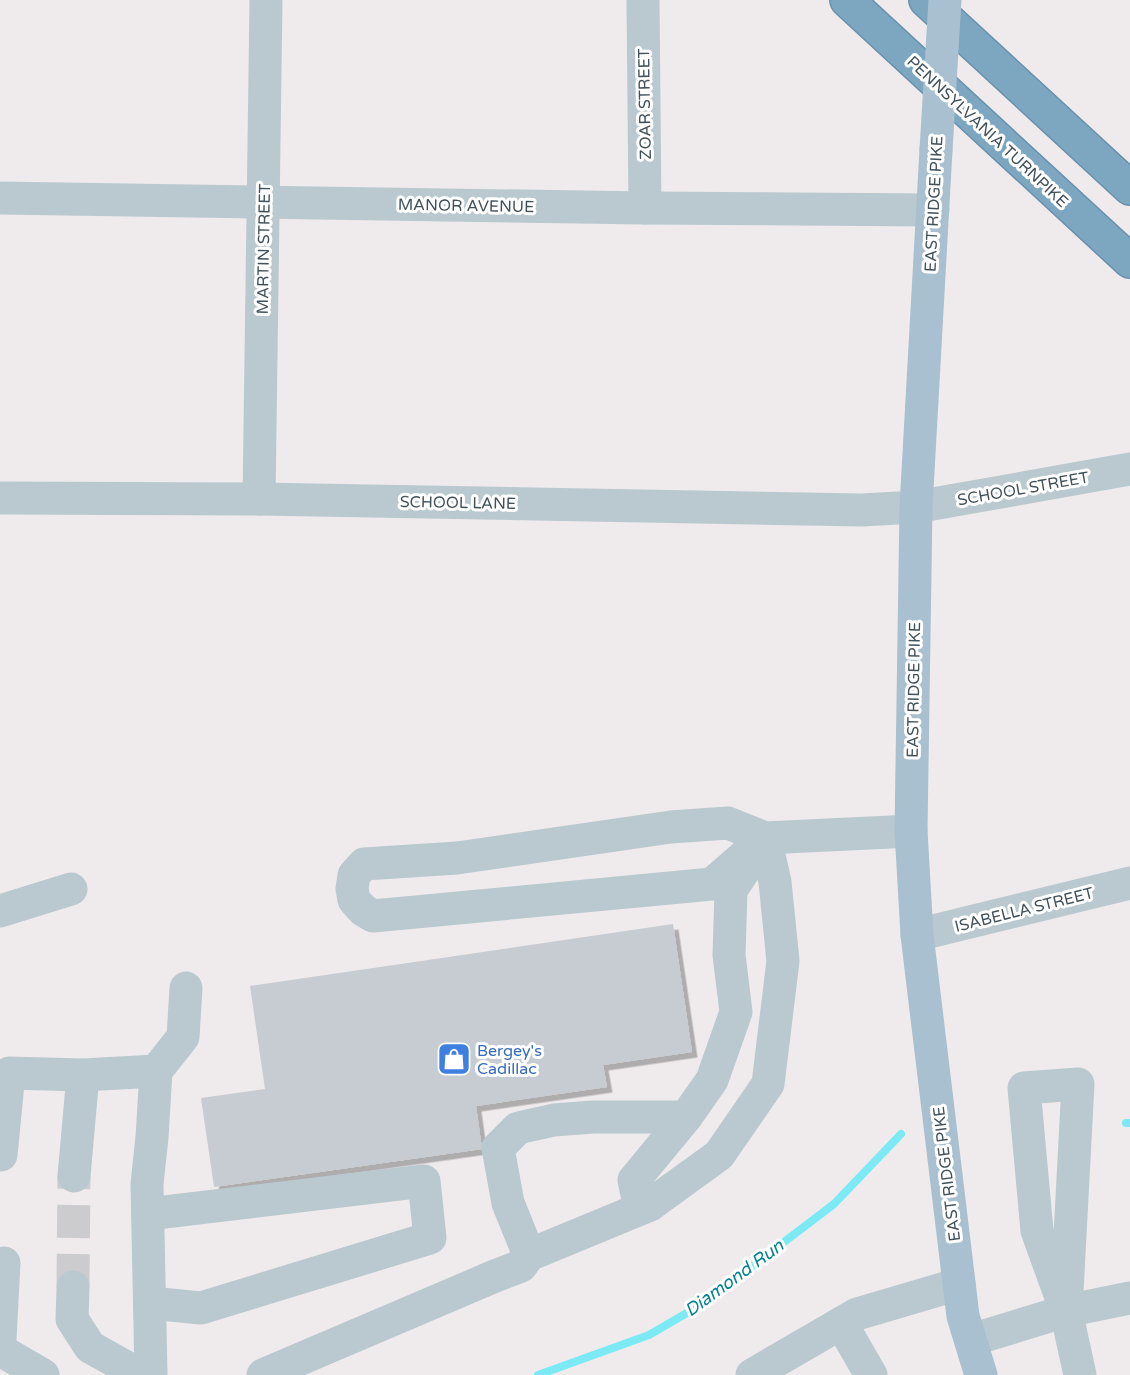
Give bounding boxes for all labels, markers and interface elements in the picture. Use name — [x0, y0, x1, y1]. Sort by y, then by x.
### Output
street label: ZOAR STREET — [634, 48, 656, 160]
street label: PENNSYLVANIA TURNPIKE — [903, 52, 1072, 212]
street label: EAST RIDGE PIKE — [920, 136, 948, 272]
street label: MARTIN STREET — [253, 183, 275, 315]
street label: MANOR AVENUE — [398, 195, 534, 217]
street label: SCHOOL STREET — [956, 468, 1091, 510]
street label: SCHOOL LANE — [400, 492, 516, 514]
street label: EAST RIDGE PIKE — [903, 622, 925, 758]
street label: ISABELLA STREET — [953, 883, 1096, 937]
shop icon: Bergey's Cadillac — [436, 1041, 472, 1077]
place label: Bergey's Cadillac — [477, 1041, 542, 1079]
street label: EAST RIDGE PIKE — [929, 1105, 965, 1243]
water label: Diamond Run — [680, 1234, 789, 1321]

